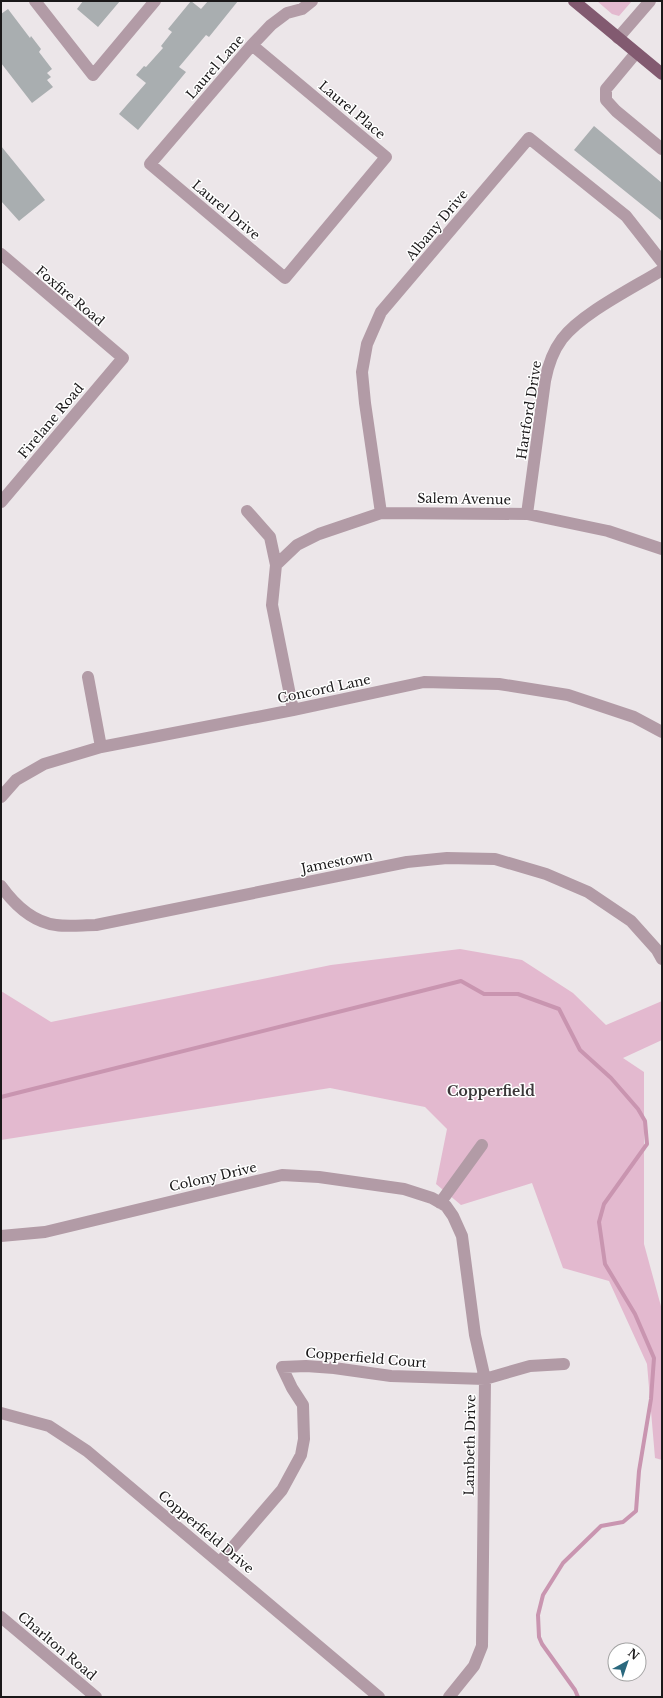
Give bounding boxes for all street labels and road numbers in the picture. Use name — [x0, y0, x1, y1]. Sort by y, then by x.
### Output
street label: Laurel Lane — [182, 31, 248, 103]
street label: Laurel Place — [315, 77, 389, 143]
street label: Laurel Drive — [188, 176, 264, 244]
street label: Albany Drive — [402, 186, 472, 265]
street label: Foxfire Road — [32, 262, 108, 330]
street label: Hartford Drive — [513, 359, 545, 461]
street label: Firelane Road — [15, 380, 87, 462]
street label: Salem Avenue — [417, 490, 511, 508]
street label: Concord Lane — [276, 671, 372, 707]
street label: Jamestown — [298, 847, 374, 878]
street label: Colony Drive — [168, 1159, 258, 1195]
street label: Copperfield Court — [305, 1344, 427, 1372]
street label: Lambeth Drive — [461, 1394, 479, 1496]
street label: Copperfield Drive — [155, 1487, 257, 1577]
street label: Charlton Road — [14, 1608, 100, 1684]

